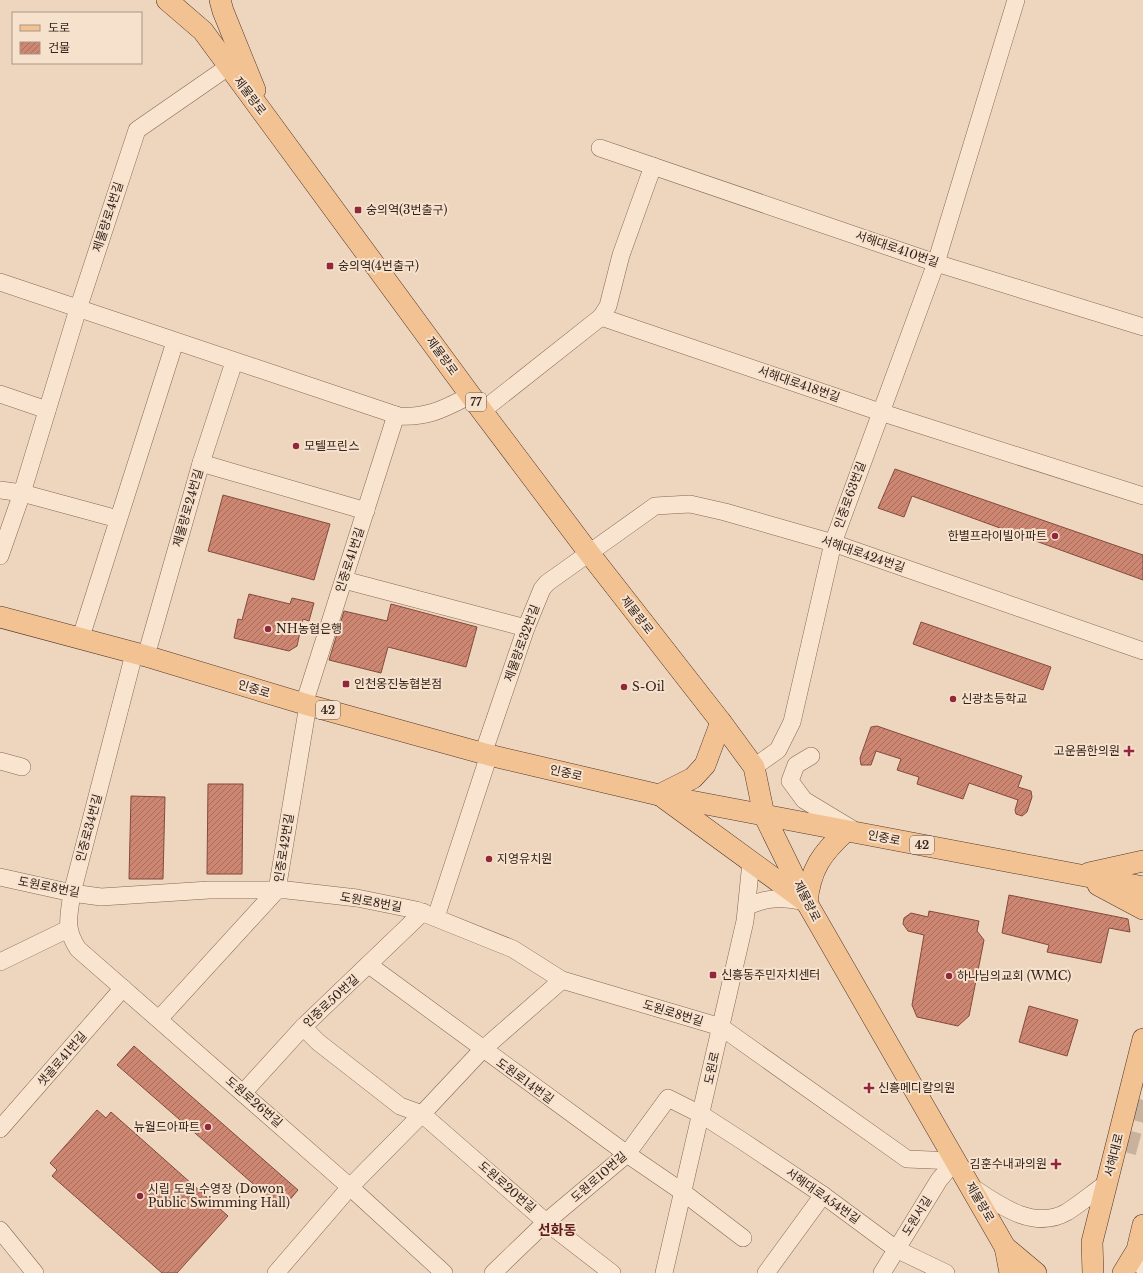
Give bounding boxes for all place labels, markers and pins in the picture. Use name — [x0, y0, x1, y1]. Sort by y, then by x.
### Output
place label: 숭의역(3번출구) — [366, 202, 448, 217]
marker: 숭의역(3번출구) — [353, 205, 363, 215]
place label: 숭의역(4번출구) — [338, 258, 419, 273]
marker: 숭의역(4번출구) — [325, 261, 335, 271]
place label: 모텔프린스 — [304, 438, 359, 453]
marker: 모텔프린스 — [291, 441, 301, 451]
place label: 한별프라이빌아파트 — [948, 528, 1047, 543]
marker: 한별프라이빌아파트 — [1050, 531, 1060, 541]
place label: NH농협은행 — [276, 621, 342, 636]
marker: NH농협은행 — [263, 624, 273, 634]
place label: 인천옹진농협본점 — [354, 676, 442, 691]
marker: 인천옹진농협본점 — [341, 679, 351, 689]
place label: S-Oil — [632, 679, 665, 694]
marker: S-Oil — [619, 682, 629, 692]
place label: 신광초등학교 — [961, 691, 1027, 706]
marker: 신광초등학교 — [948, 694, 958, 704]
place label: 고운몸한의원 — [1054, 743, 1120, 758]
marker: 고운몸한의원 — [1123, 745, 1135, 757]
place label: 지영유치원 — [497, 851, 552, 866]
marker: 지영유치원 — [484, 854, 494, 864]
place label: 신흥동주민자치센터 — [721, 967, 820, 982]
place label: 하나님의교회 (WMC) — [957, 968, 1071, 983]
marker: 신흥동주민자치센터 — [708, 970, 718, 980]
marker: 하나님의교회 (WMC) — [944, 971, 954, 981]
place label: 신흥메디칼의원 — [878, 1080, 955, 1095]
marker: 신흥메디칼의원 — [863, 1082, 875, 1094]
place label: 뉴월드아파트 — [134, 1119, 200, 1134]
marker: 뉴월드아파트 — [203, 1122, 213, 1132]
place label: 김훈수내과의원 — [970, 1156, 1047, 1171]
marker: 김훈수내과의원 — [1050, 1158, 1062, 1170]
place label: 시립 도원 수영장 (Dowon Public Swimming Hall) — [148, 1181, 290, 1210]
marker: 시립 도원 수영장 (Dowon Public Swimming Hall) — [135, 1191, 145, 1201]

